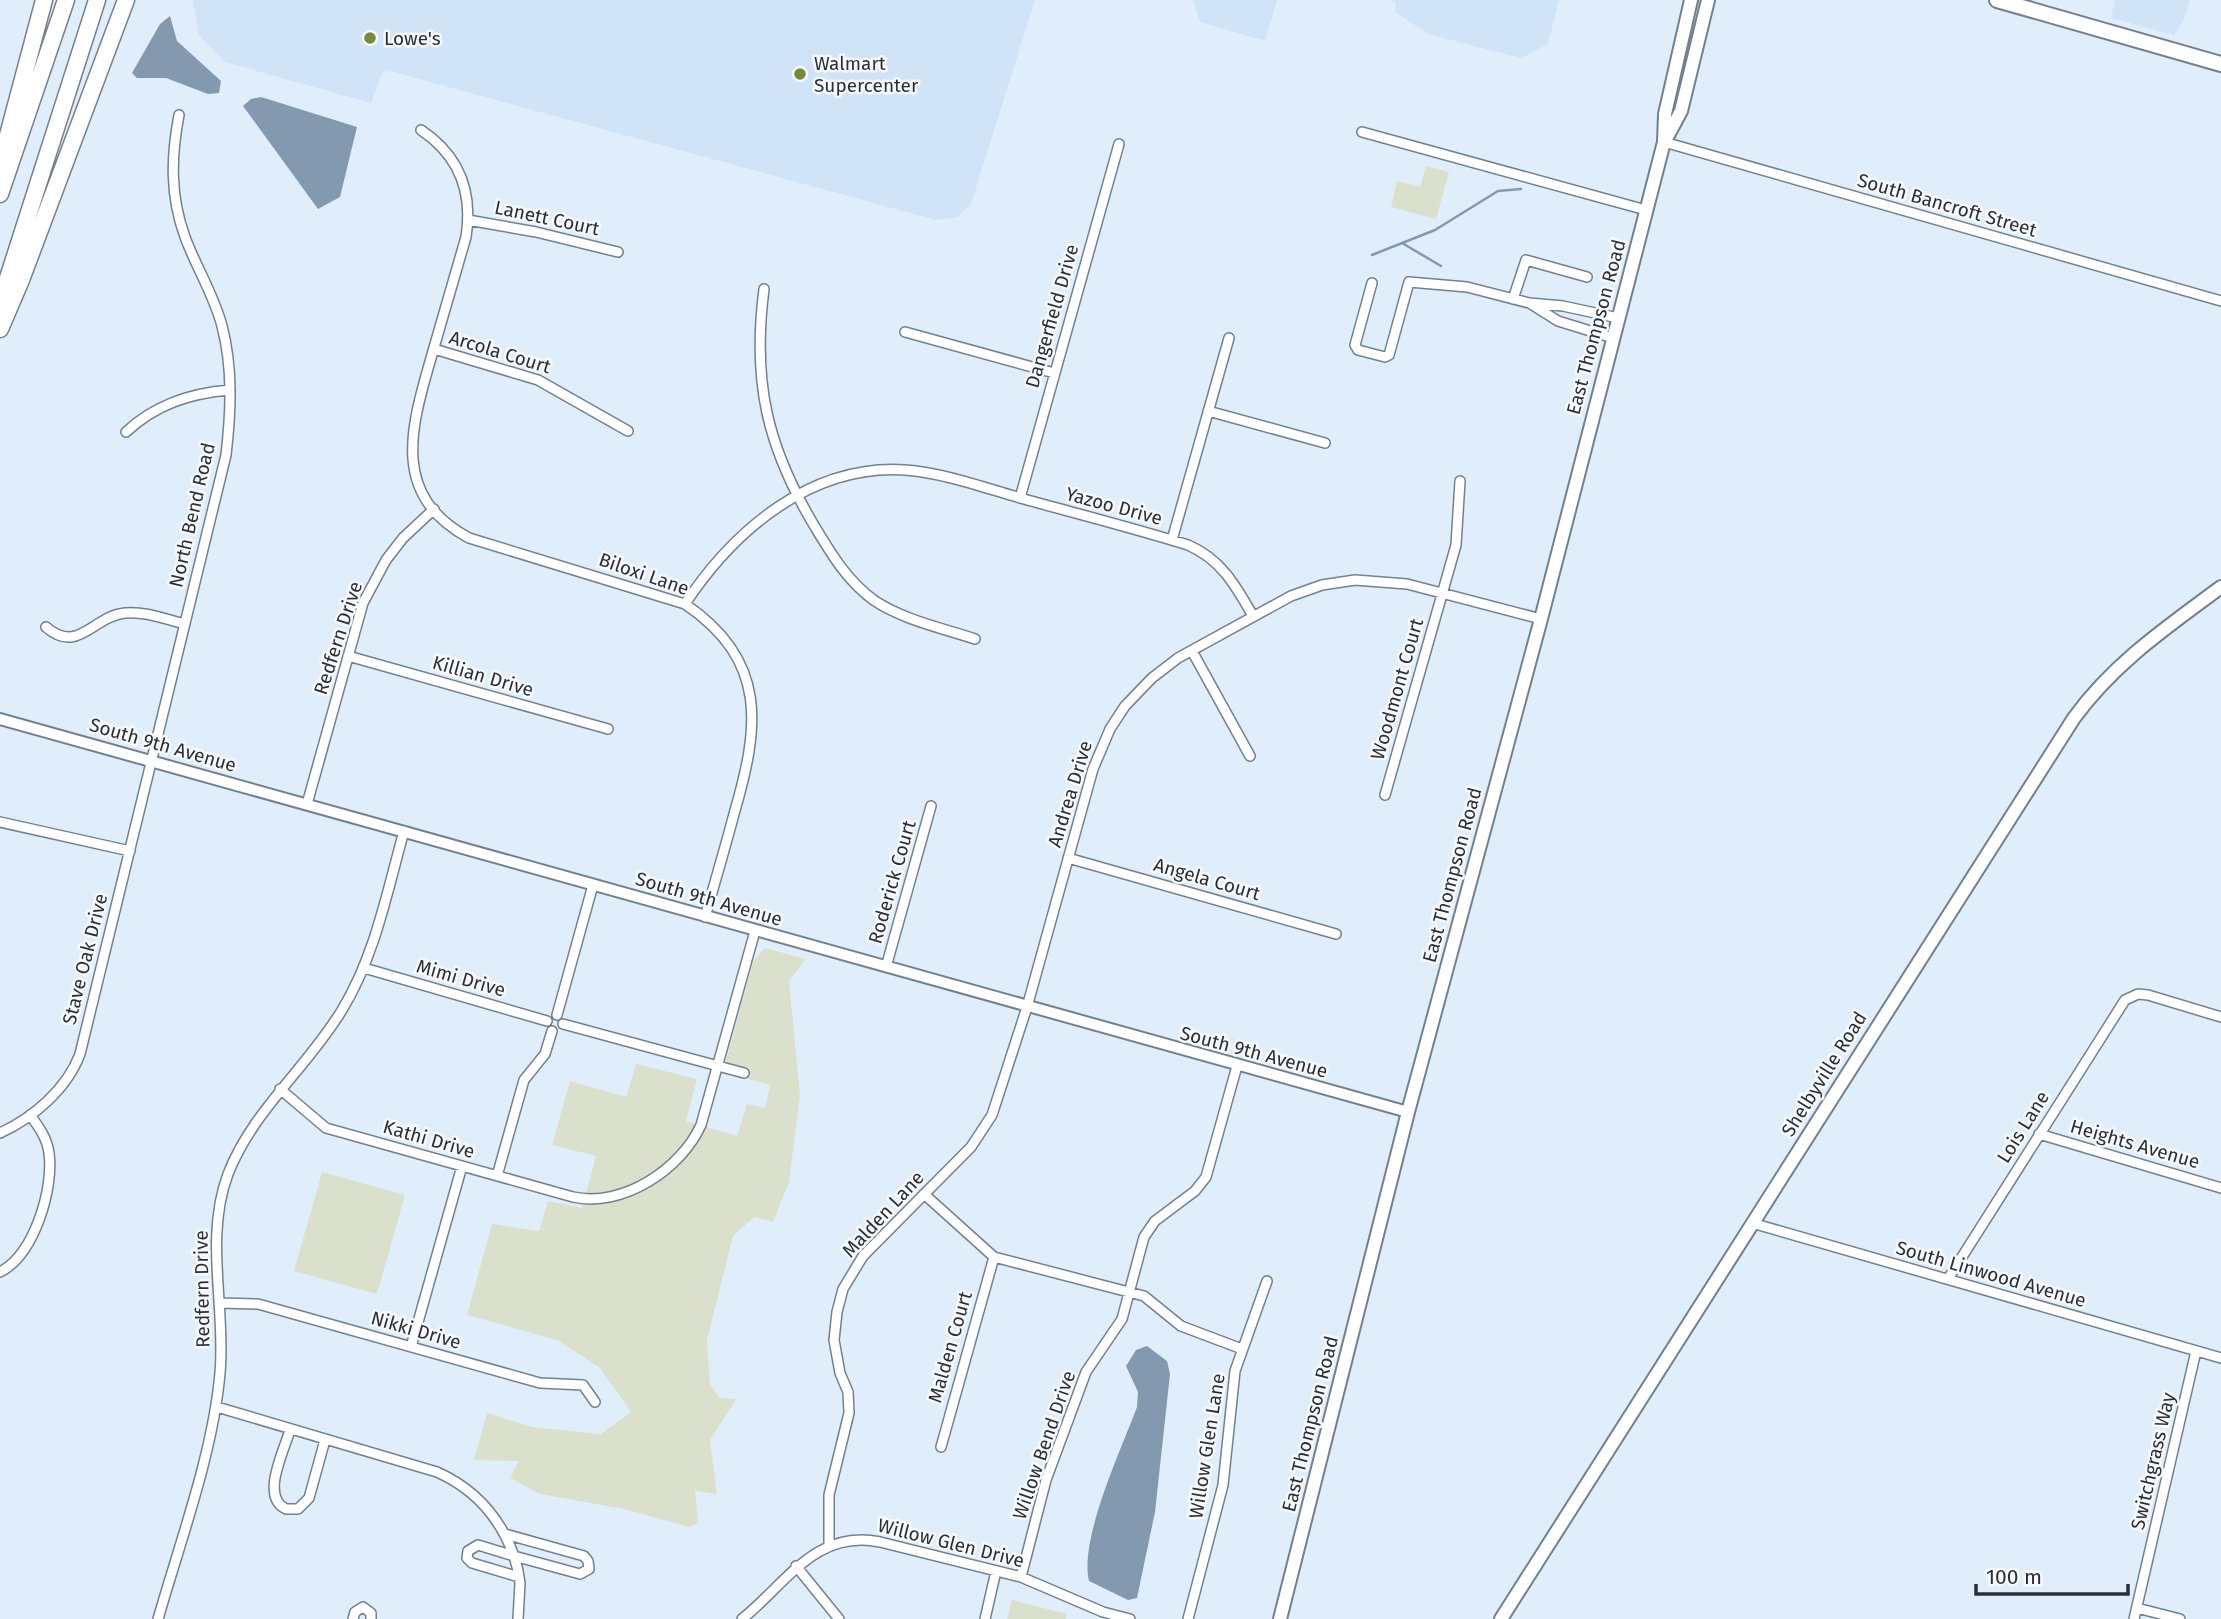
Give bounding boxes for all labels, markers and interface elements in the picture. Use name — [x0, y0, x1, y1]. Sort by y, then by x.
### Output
place label: Lowe's — [384, 27, 441, 50]
marker: Lowe's — [362, 30, 378, 46]
place label: Walmart Supercenter — [814, 52, 919, 97]
marker: Walmart Supercenter — [792, 66, 808, 82]
street label: South Bancroft Street — [1855, 168, 2039, 242]
street label: Lanett Court — [493, 196, 602, 240]
street label: East Thompson Road — [1562, 237, 1630, 417]
street label: Dangerfield Drive — [1020, 241, 1084, 391]
street label: Arcola Court — [446, 326, 554, 378]
street label: North Bend Road — [164, 440, 220, 590]
street label: Yazoo Drive — [1063, 482, 1165, 530]
street label: Biloxi Lane — [596, 548, 692, 600]
street label: Redfern Drive — [309, 579, 367, 697]
street label: Woodmont Court — [1366, 615, 1428, 762]
street label: Killian Drive — [430, 651, 536, 701]
street label: South 9th Avenue — [87, 713, 239, 777]
street label: Andrea Drive — [1043, 738, 1097, 850]
street label: East Thompson Road — [1418, 785, 1486, 965]
street label: Roderick Court — [863, 818, 921, 946]
street label: Angela Court — [1151, 853, 1263, 905]
street label: South 9th Avenue — [633, 867, 785, 931]
street label: Stave Oak Drive — [58, 891, 112, 1027]
street label: Mimi Drive — [414, 954, 508, 1002]
street label: Shelbyville Road — [1776, 1007, 1872, 1141]
street label: South 9th Avenue — [1178, 1021, 1330, 1083]
street label: Lois Lane — [1992, 1087, 2054, 1167]
street label: Kathi Drive — [380, 1115, 478, 1163]
street label: Heights Avenue — [2068, 1115, 2202, 1173]
street label: Malden Lane — [837, 1166, 929, 1262]
street label: Redfern Drive — [189, 1230, 215, 1348]
street label: South Linwood Avenue — [1893, 1236, 2089, 1312]
street label: Malden Court — [923, 1288, 977, 1405]
street label: Nikki Drive — [368, 1306, 464, 1354]
street label: East Thompson Road — [1277, 1334, 1343, 1514]
street label: Willow Bend Drive — [1008, 1368, 1080, 1522]
street label: Willow Glen Lane — [1184, 1372, 1230, 1520]
street label: Switchgrass Way — [2126, 1390, 2180, 1532]
street label: Willow Glen Drive — [875, 1514, 1027, 1572]
scale bar — [1976, 1552, 2128, 1596]
text: 100 m — [1986, 1564, 2042, 1590]

